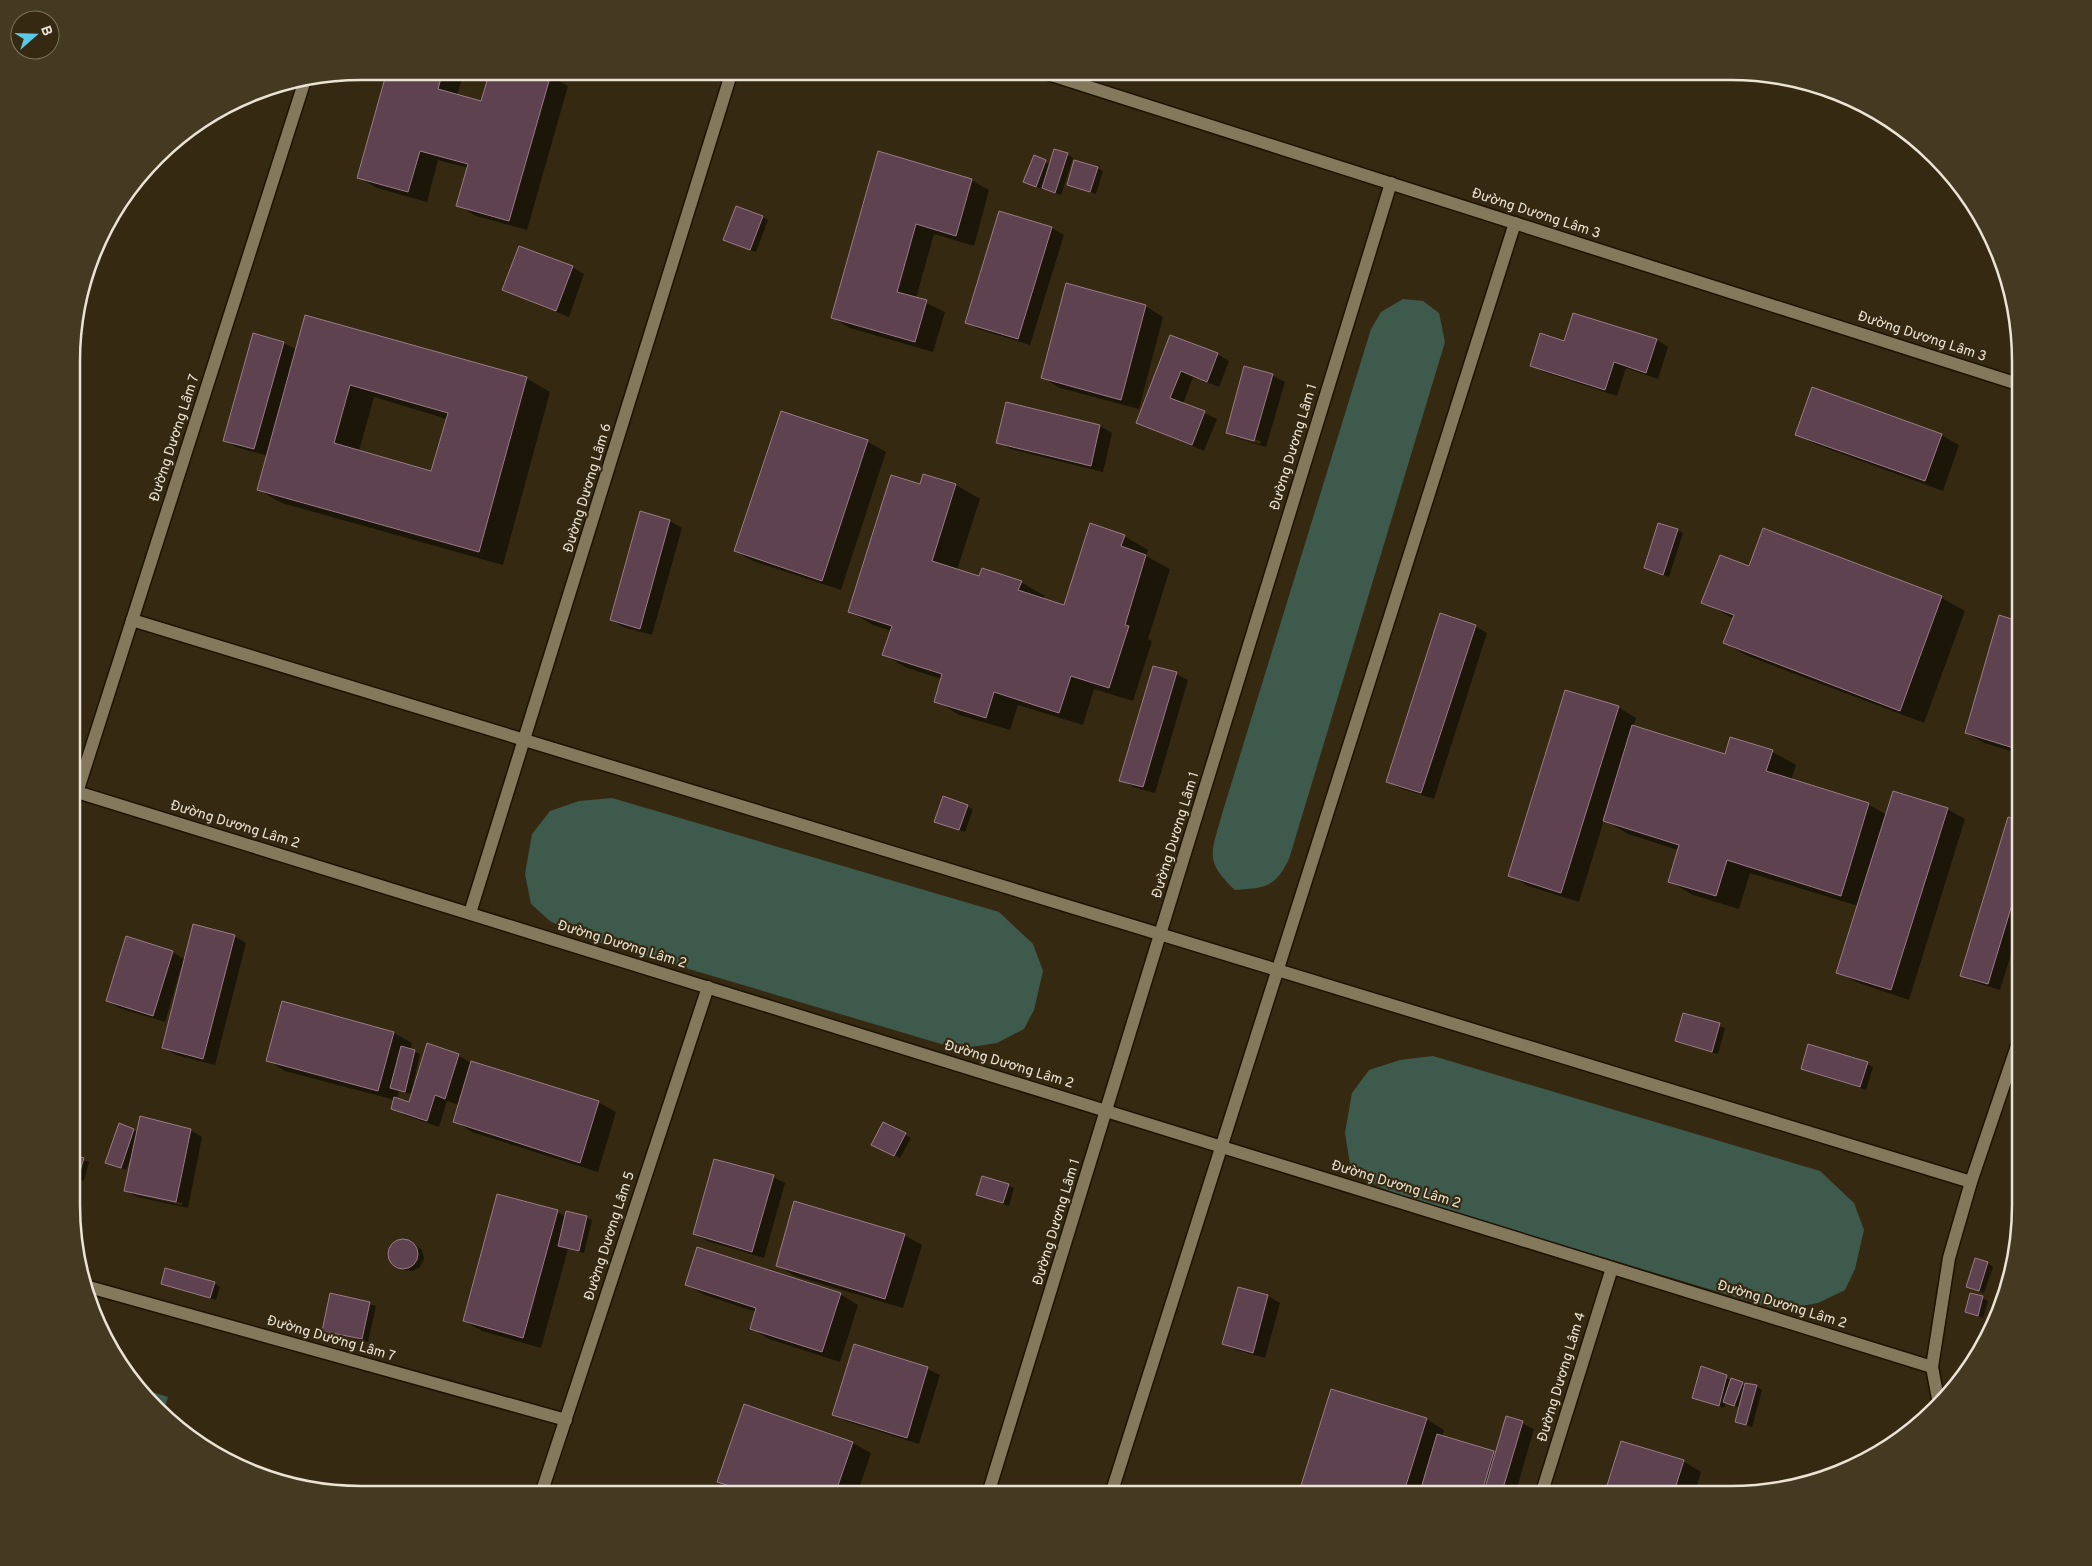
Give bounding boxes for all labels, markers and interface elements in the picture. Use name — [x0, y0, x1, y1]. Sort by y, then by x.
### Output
north arrow — [10, 10, 60, 60]
text: B — [36, 24, 55, 39]
street label: Đường Dương Lâm 3 — [1469, 185, 1603, 243]
street label: Đường Dương Lâm 3 — [1855, 308, 1989, 366]
street label: Đường Dương Lâm 7 — [146, 372, 204, 504]
street label: Đường Dương Lâm 1 — [1267, 382, 1321, 512]
street label: Đường Dương Lâm 6 — [560, 421, 616, 555]
street label: Đường Dương Lâm 1 — [1149, 770, 1203, 900]
street label: Đường Dương Lâm 2 — [168, 797, 302, 853]
street label: Đường Dương Lâm 2 — [555, 917, 689, 973]
street label: Đường Dương Lâm 2 — [942, 1037, 1076, 1093]
street label: Đường Dương Lâm 1 — [1030, 1157, 1084, 1287]
street label: Đường Dương Lâm 2 — [1329, 1157, 1463, 1213]
street label: Đường Dương Lâm 5 — [581, 1169, 639, 1303]
street label: Đường Dương Lâm 2 — [1715, 1277, 1849, 1333]
street label: Đường Dương Lâm 4 — [1534, 1310, 1590, 1444]
street label: Đường Dương Lâm 7 — [265, 1313, 397, 1365]

